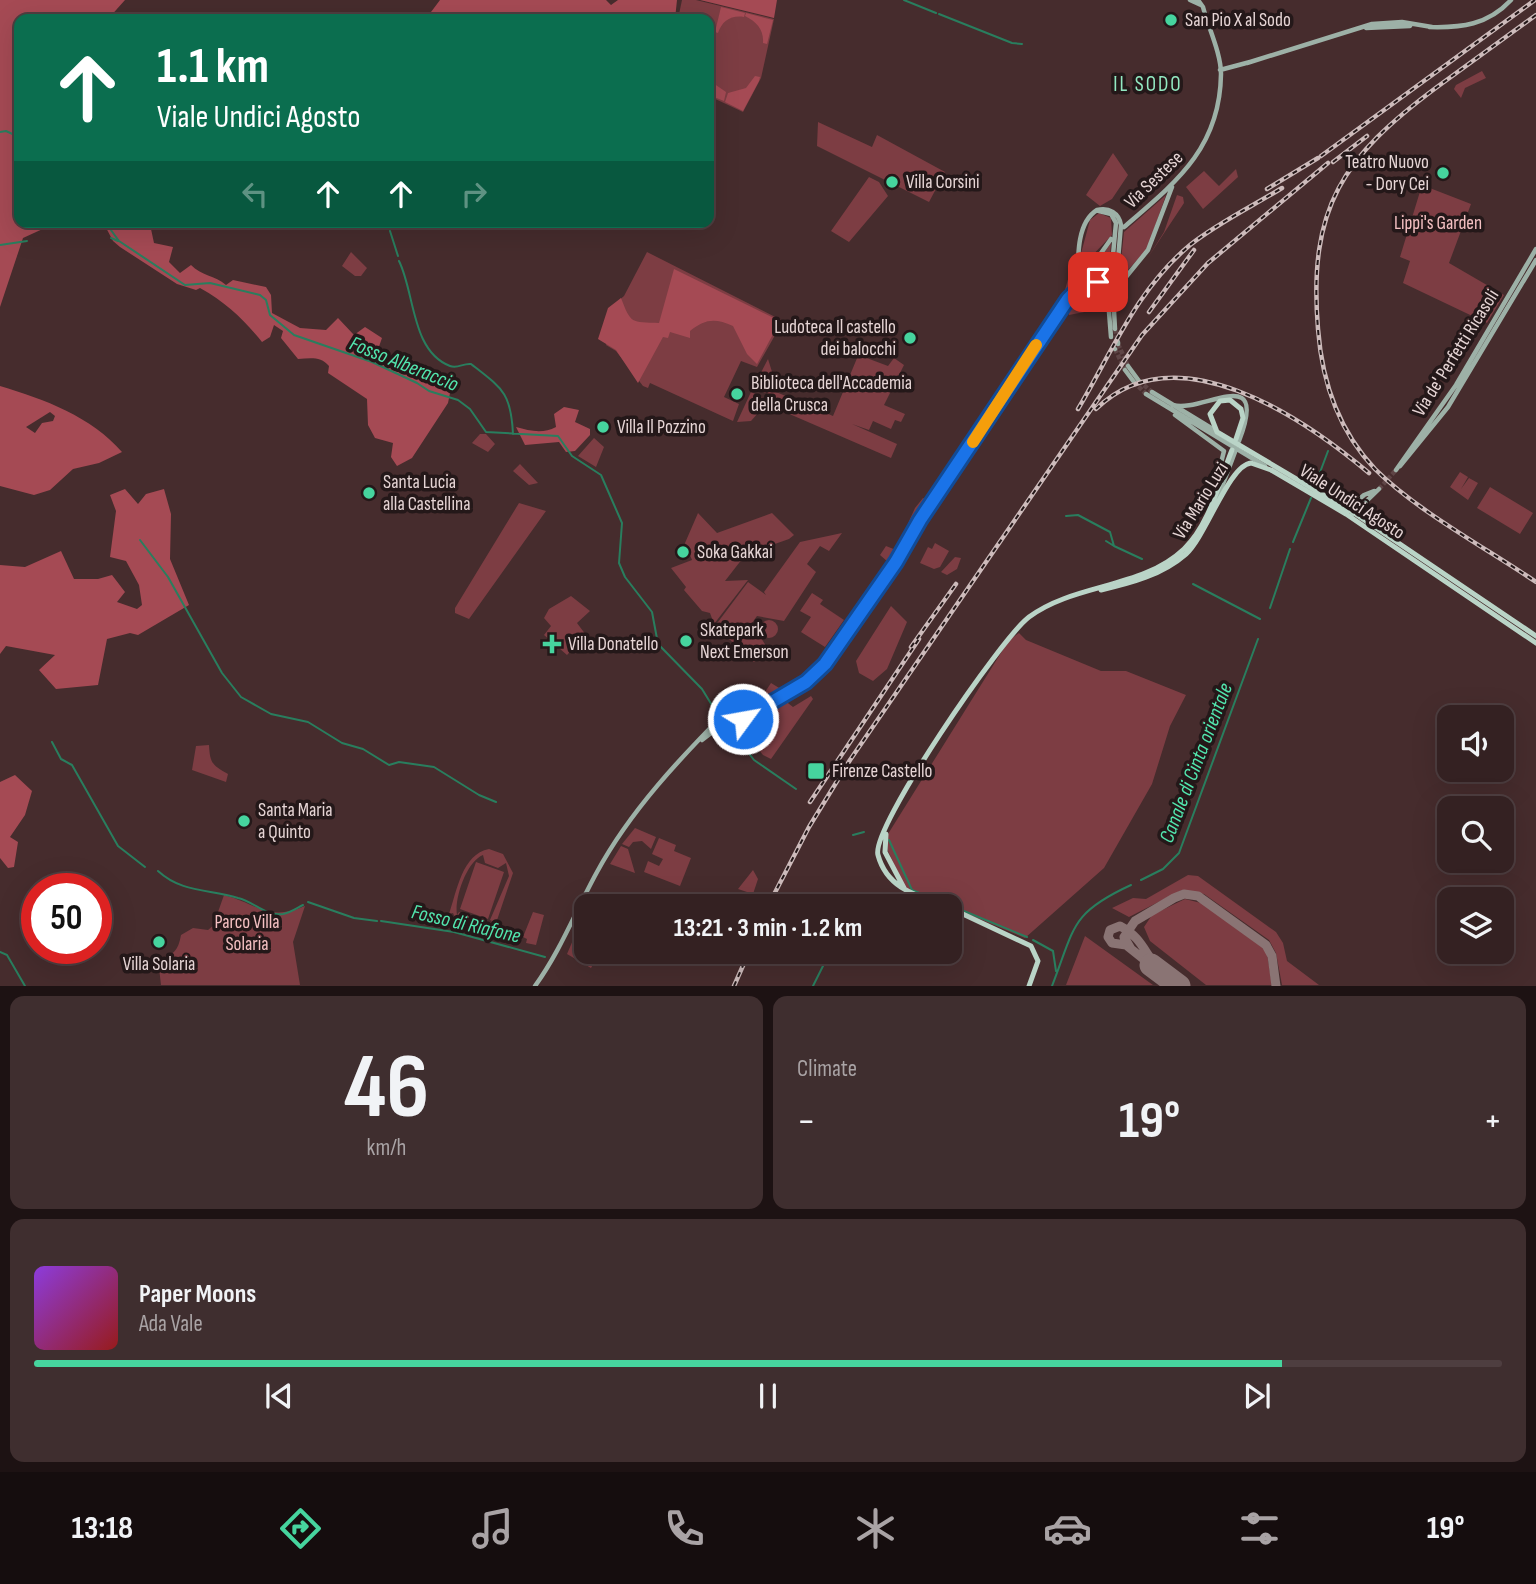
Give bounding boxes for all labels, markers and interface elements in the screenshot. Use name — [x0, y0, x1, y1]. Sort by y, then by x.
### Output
place label: San Pio X al Sodo — [1185, 9, 1291, 32]
marker: San Pio X al Sodo — [1163, 12, 1179, 28]
text: 1.1 km — [157, 38, 269, 97]
icon: ahead — [42, 42, 133, 133]
district label: IL SODO — [1113, 72, 1183, 97]
text: Viale Undici Agosto — [157, 98, 361, 137]
street label: Via Sestese — [1120, 146, 1188, 214]
place label: Teatro Nuovo - Dory Cei — [1345, 151, 1429, 196]
marker: Teatro Nuovo - Dory Cei — [1435, 165, 1451, 181]
place label: Villa Corsini — [906, 171, 980, 194]
marker: Villa Corsini — [884, 174, 900, 190]
icon: left — [236, 175, 274, 213]
icon: ahead — [309, 175, 347, 213]
icon: ahead — [382, 175, 420, 213]
icon: right — [455, 175, 493, 213]
park label: Lippi's Garden — [1394, 212, 1482, 235]
pin — [1068, 252, 1128, 312]
icon: arrive — [1079, 263, 1117, 301]
street label: Via de' Perfetti Ricasoli — [1408, 285, 1504, 421]
place label: Ludoteca Il castello dei balocchi — [774, 316, 896, 361]
marker: Ludoteca Il castello dei balocchi — [902, 330, 918, 346]
water label: Fosso Alberaccio — [346, 331, 462, 397]
place label: Biblioteca dell'Accademia della Crusca — [751, 372, 912, 417]
marker: Biblioteca dell'Accademia della Crusca — [729, 386, 745, 402]
place label: Villa Il Pozzino — [617, 416, 706, 439]
marker: Villa Il Pozzino — [595, 419, 611, 435]
street label: Via Mario Luzi — [1168, 458, 1234, 544]
street label: Viale Undici Agosto — [1295, 459, 1409, 545]
place label: Santa Lucia alla Castellina — [383, 471, 470, 516]
marker: Santa Lucia alla Castellina — [361, 485, 377, 501]
place label: Soka Gakkai — [697, 541, 773, 564]
marker: Soka Gakkai — [675, 544, 691, 560]
place label: Skatepark Next Emerson — [700, 619, 789, 664]
place label: Villa Donatello — [568, 633, 658, 656]
marker: Skatepark Next Emerson — [678, 633, 694, 649]
marker: Villa Donatello — [542, 634, 562, 654]
water label: Canale di Cinta orientale — [1154, 679, 1238, 847]
position arrow — [706, 682, 780, 756]
map controls — [1437, 705, 1514, 964]
button: sound — [1437, 705, 1514, 782]
place label: Firenze Castello — [832, 760, 932, 783]
marker: Firenze Castello — [806, 761, 826, 781]
button: search — [1437, 796, 1514, 873]
place label: Santa Maria a Quinto — [258, 799, 333, 844]
marker: Santa Maria a Quinto — [236, 813, 252, 829]
speed limit sign: 50 — [21, 873, 112, 964]
button: layers — [1437, 887, 1514, 964]
water label: Fosso di Riafone — [409, 899, 523, 949]
park label: Parco Villa Solaria — [214, 911, 280, 956]
text: 13:21 · 3 min · 1.2 km — [674, 913, 862, 944]
marker: Villa Solaria — [151, 934, 167, 950]
place label: Villa Solaria — [123, 953, 195, 976]
text: 46 — [344, 1034, 429, 1143]
text: Climate — [797, 1055, 857, 1083]
text: 19° — [1119, 1090, 1180, 1153]
text: − — [797, 1099, 816, 1144]
text: + — [1483, 1099, 1502, 1144]
text: km/h — [367, 1134, 406, 1162]
text: Paper Moons — [139, 1279, 256, 1310]
text: Ada Vale — [139, 1310, 203, 1338]
icon: previous — [260, 1377, 298, 1415]
icon: pause — [749, 1377, 787, 1415]
icon: next — [1238, 1377, 1276, 1415]
icon: directions — [276, 1504, 325, 1553]
icon: music — [468, 1504, 517, 1553]
icon: phone — [660, 1504, 709, 1553]
icon: climate — [851, 1504, 900, 1553]
icon: car — [1043, 1504, 1092, 1553]
icon: filters — [1235, 1504, 1284, 1553]
text: 13:18 — [71, 1509, 133, 1548]
text: 19° — [1427, 1509, 1465, 1548]

